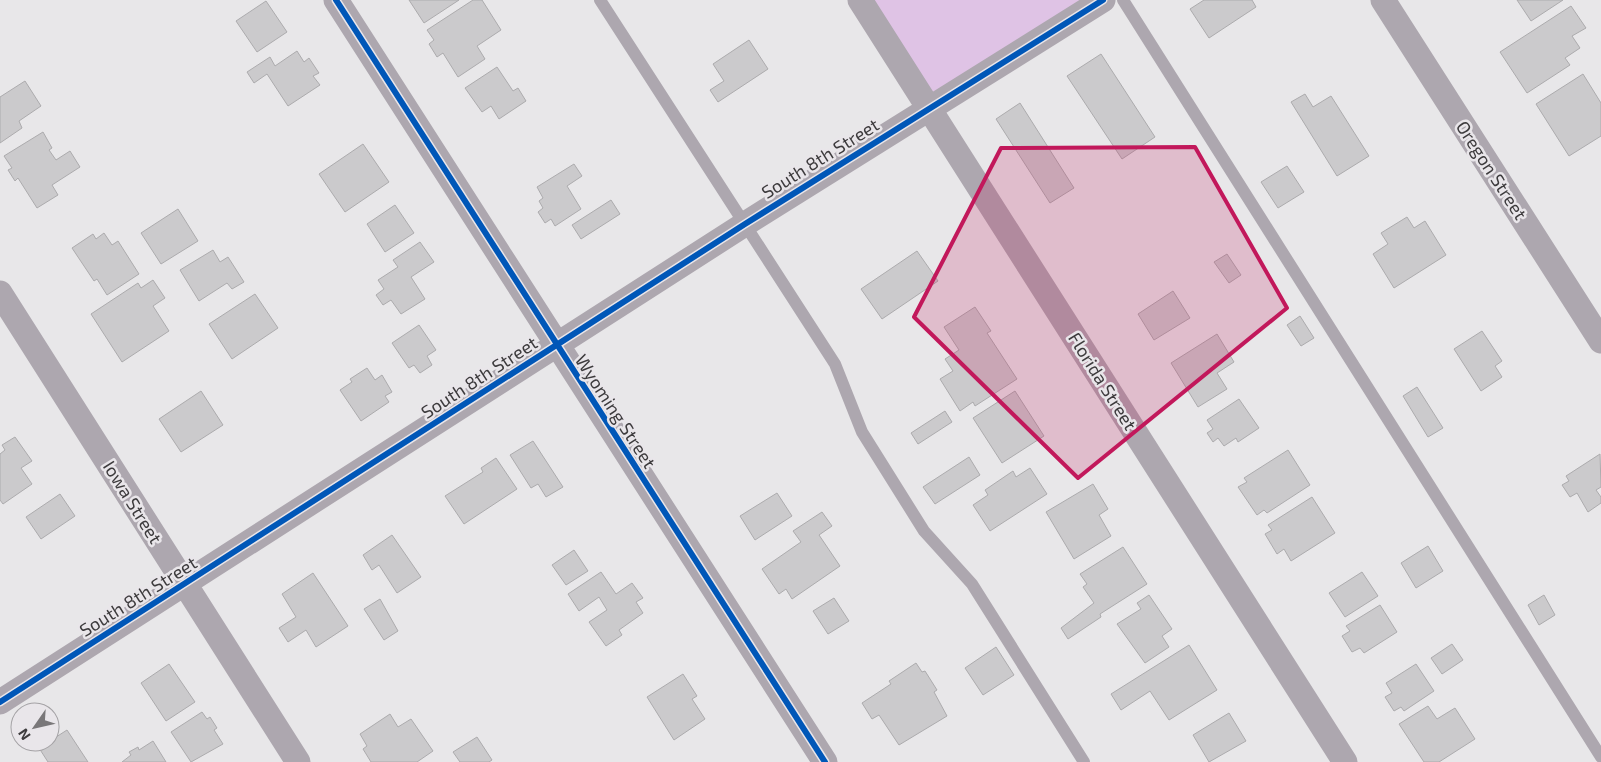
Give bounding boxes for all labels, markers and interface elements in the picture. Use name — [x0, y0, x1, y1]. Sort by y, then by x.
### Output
street label: South 8th Street — [757, 113, 883, 203]
street label: Oregon Street — [1452, 116, 1532, 224]
street label: Florida Street — [1064, 328, 1142, 434]
street label: South 8th Street — [417, 331, 541, 423]
street label: Wyoming Street — [571, 350, 661, 472]
street label: Iowa Street — [99, 456, 167, 548]
street label: South 8th Street — [75, 551, 201, 641]
north arrow — [10, 702, 60, 752]
text: N — [14, 726, 34, 743]

